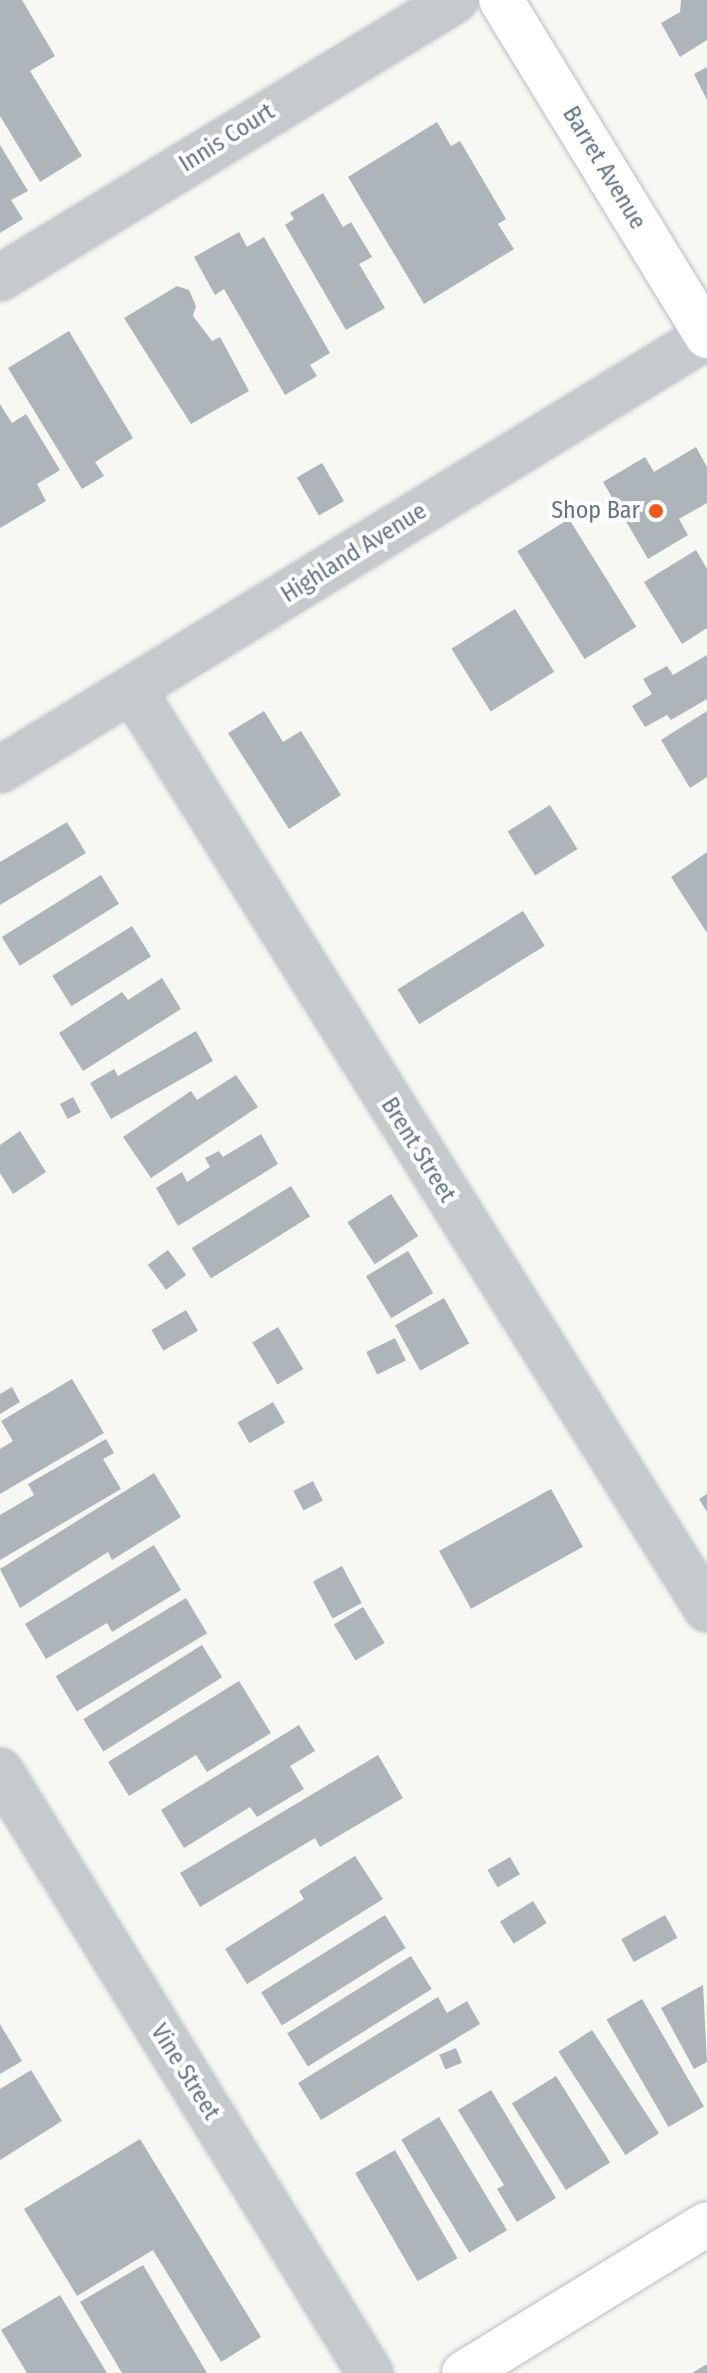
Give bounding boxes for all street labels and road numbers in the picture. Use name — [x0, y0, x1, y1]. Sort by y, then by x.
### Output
street label: Innis Court — [174, 98, 280, 178]
street label: Barret Avenue — [556, 101, 652, 235]
street label: Highland Avenue — [276, 497, 432, 609]
street label: Brent Street — [375, 1092, 461, 1208]
street label: Vine Street — [144, 2019, 226, 2125]

